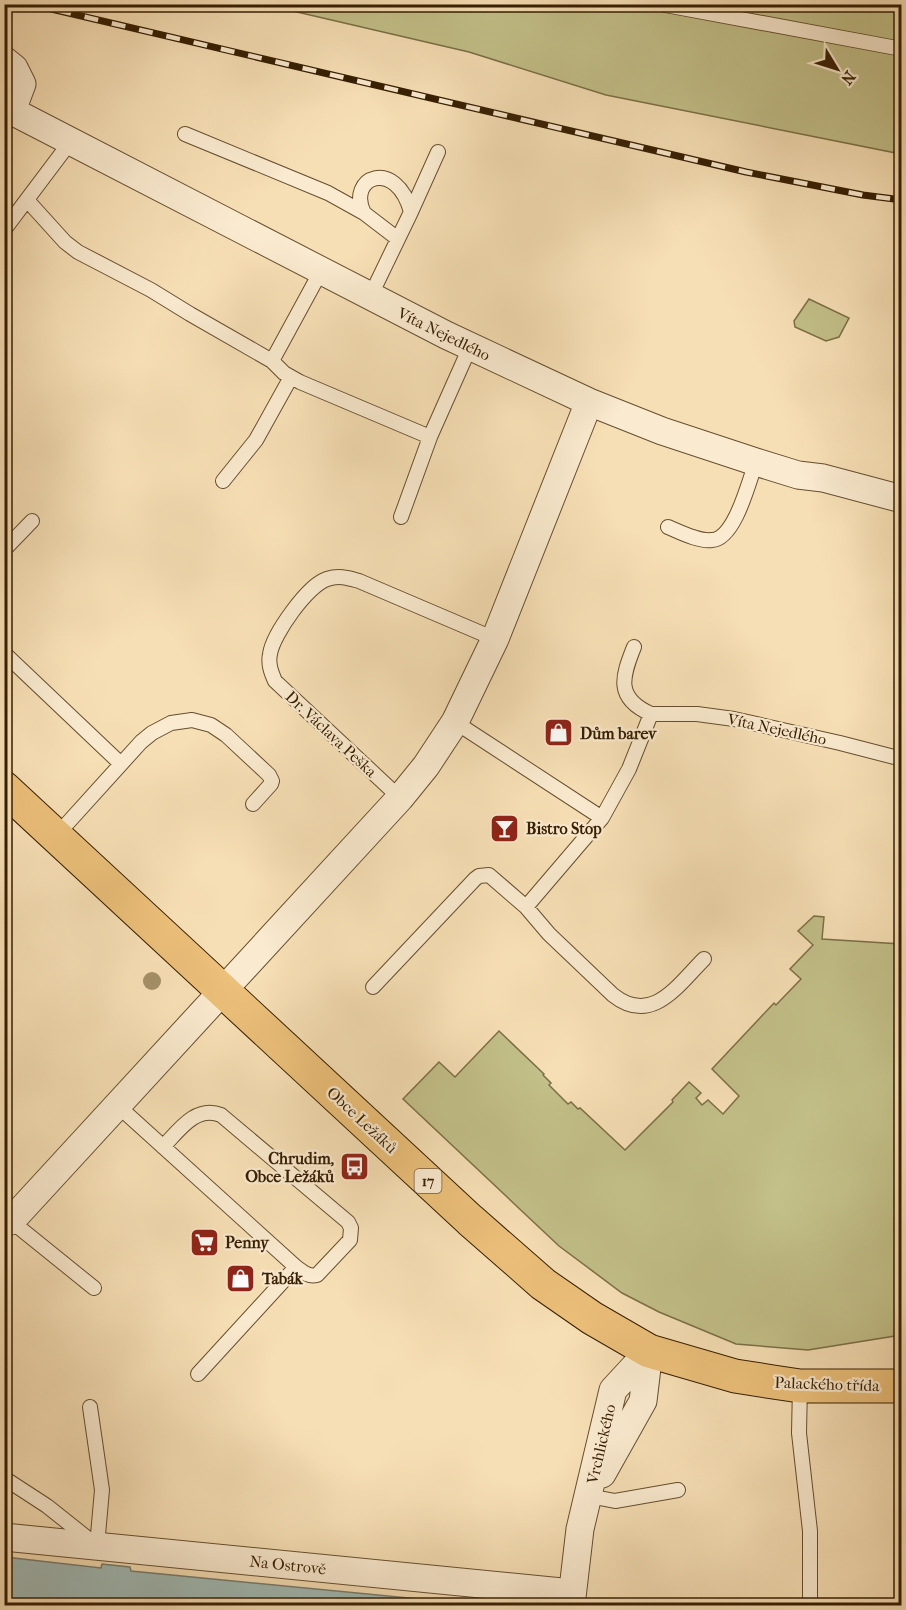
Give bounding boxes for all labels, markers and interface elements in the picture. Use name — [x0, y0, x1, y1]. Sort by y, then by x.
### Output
north arrow — [807, 39, 867, 99]
text: N — [837, 67, 860, 89]
street label: Víta Nejedlého — [394, 303, 493, 365]
street label: Dr. Václava Peška — [281, 687, 381, 782]
street label: Víta Nejedlého — [725, 709, 828, 749]
shop icon: Dům barev — [543, 717, 575, 749]
place label: Dům barev — [580, 724, 657, 743]
bar icon: Bistro Stop — [489, 812, 521, 844]
place label: Bistro Stop — [526, 819, 602, 839]
street label: Obce Ležáků — [323, 1083, 401, 1157]
place label: Chrudim, Obce Ležáků — [245, 1149, 335, 1186]
bus stop icon: Chrudim, Obce Ležáků — [339, 1151, 371, 1183]
road number: 17 — [414, 1169, 442, 1193]
supermarket icon: Penny — [188, 1226, 220, 1258]
place label: Penny — [225, 1233, 270, 1253]
shop icon: Tabák — [225, 1262, 257, 1294]
place label: Tabák — [261, 1269, 304, 1288]
street label: Palackého třída — [774, 1373, 881, 1395]
street label: Vrchlického — [582, 1402, 619, 1487]
street label: Na Ostrově — [249, 1552, 327, 1578]

